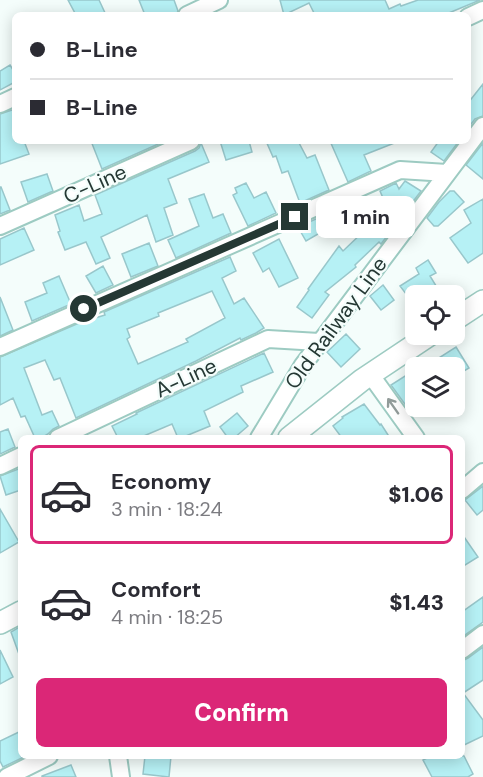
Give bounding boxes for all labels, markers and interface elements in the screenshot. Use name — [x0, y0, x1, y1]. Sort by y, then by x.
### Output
text: B-Line — [66, 35, 138, 64]
text: B-Line — [66, 93, 138, 122]
street label: C-Line — [59, 158, 131, 210]
callout: 1 min — [316, 196, 415, 238]
route end — [281, 203, 308, 230]
text: 1 min — [341, 204, 390, 230]
street label: Old Railway Line — [278, 251, 394, 395]
map controls — [405, 285, 465, 417]
button: locate — [405, 285, 465, 345]
route start — [70, 295, 97, 322]
street label: A-Line — [151, 352, 221, 404]
button: layers — [405, 357, 465, 417]
one-way arrow — [387, 398, 399, 415]
text: Economy — [111, 467, 211, 496]
icon: car — [39, 468, 93, 522]
text: $1.06 — [388, 480, 444, 509]
text: 3 min · 18:24 — [111, 496, 223, 522]
text: Comfort — [111, 575, 201, 604]
icon: car — [39, 576, 93, 630]
text: $1.43 — [389, 588, 444, 617]
text: 4 min · 18:25 — [111, 604, 223, 630]
button: Confirm — [36, 678, 447, 747]

